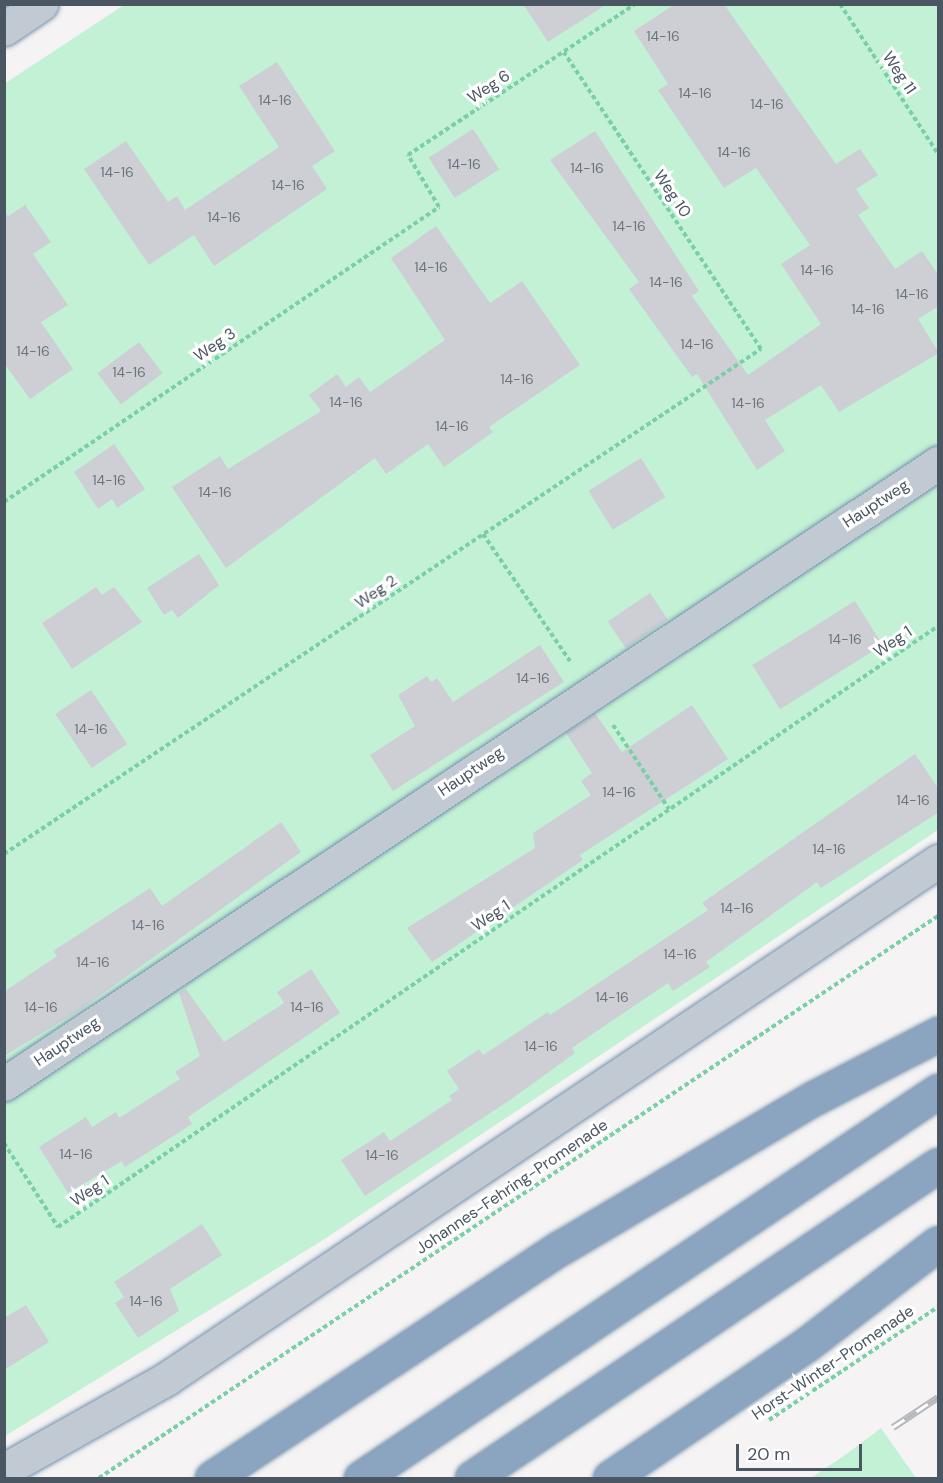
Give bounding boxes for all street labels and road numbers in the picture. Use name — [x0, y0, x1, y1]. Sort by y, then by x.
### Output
street label: Weg 11 — [878, 48, 920, 98]
street label: Weg 6 — [464, 66, 514, 108]
street label: Weg 10 — [649, 167, 695, 221]
street label: Weg 3 — [190, 324, 240, 366]
street label: Hauptweg — [839, 476, 913, 532]
street label: Weg 2 — [352, 571, 400, 613]
street label: Weg 1 — [870, 622, 916, 662]
street label: Hauptweg — [435, 743, 507, 801]
street label: Weg 1 — [468, 896, 514, 936]
street label: Hauptweg — [31, 1013, 103, 1071]
street label: Johannes-Fehring-Promenade — [412, 1115, 612, 1259]
street label: Weg 1 — [67, 1171, 113, 1211]
street label: Horst-Winter-Promenade — [748, 1302, 918, 1424]

